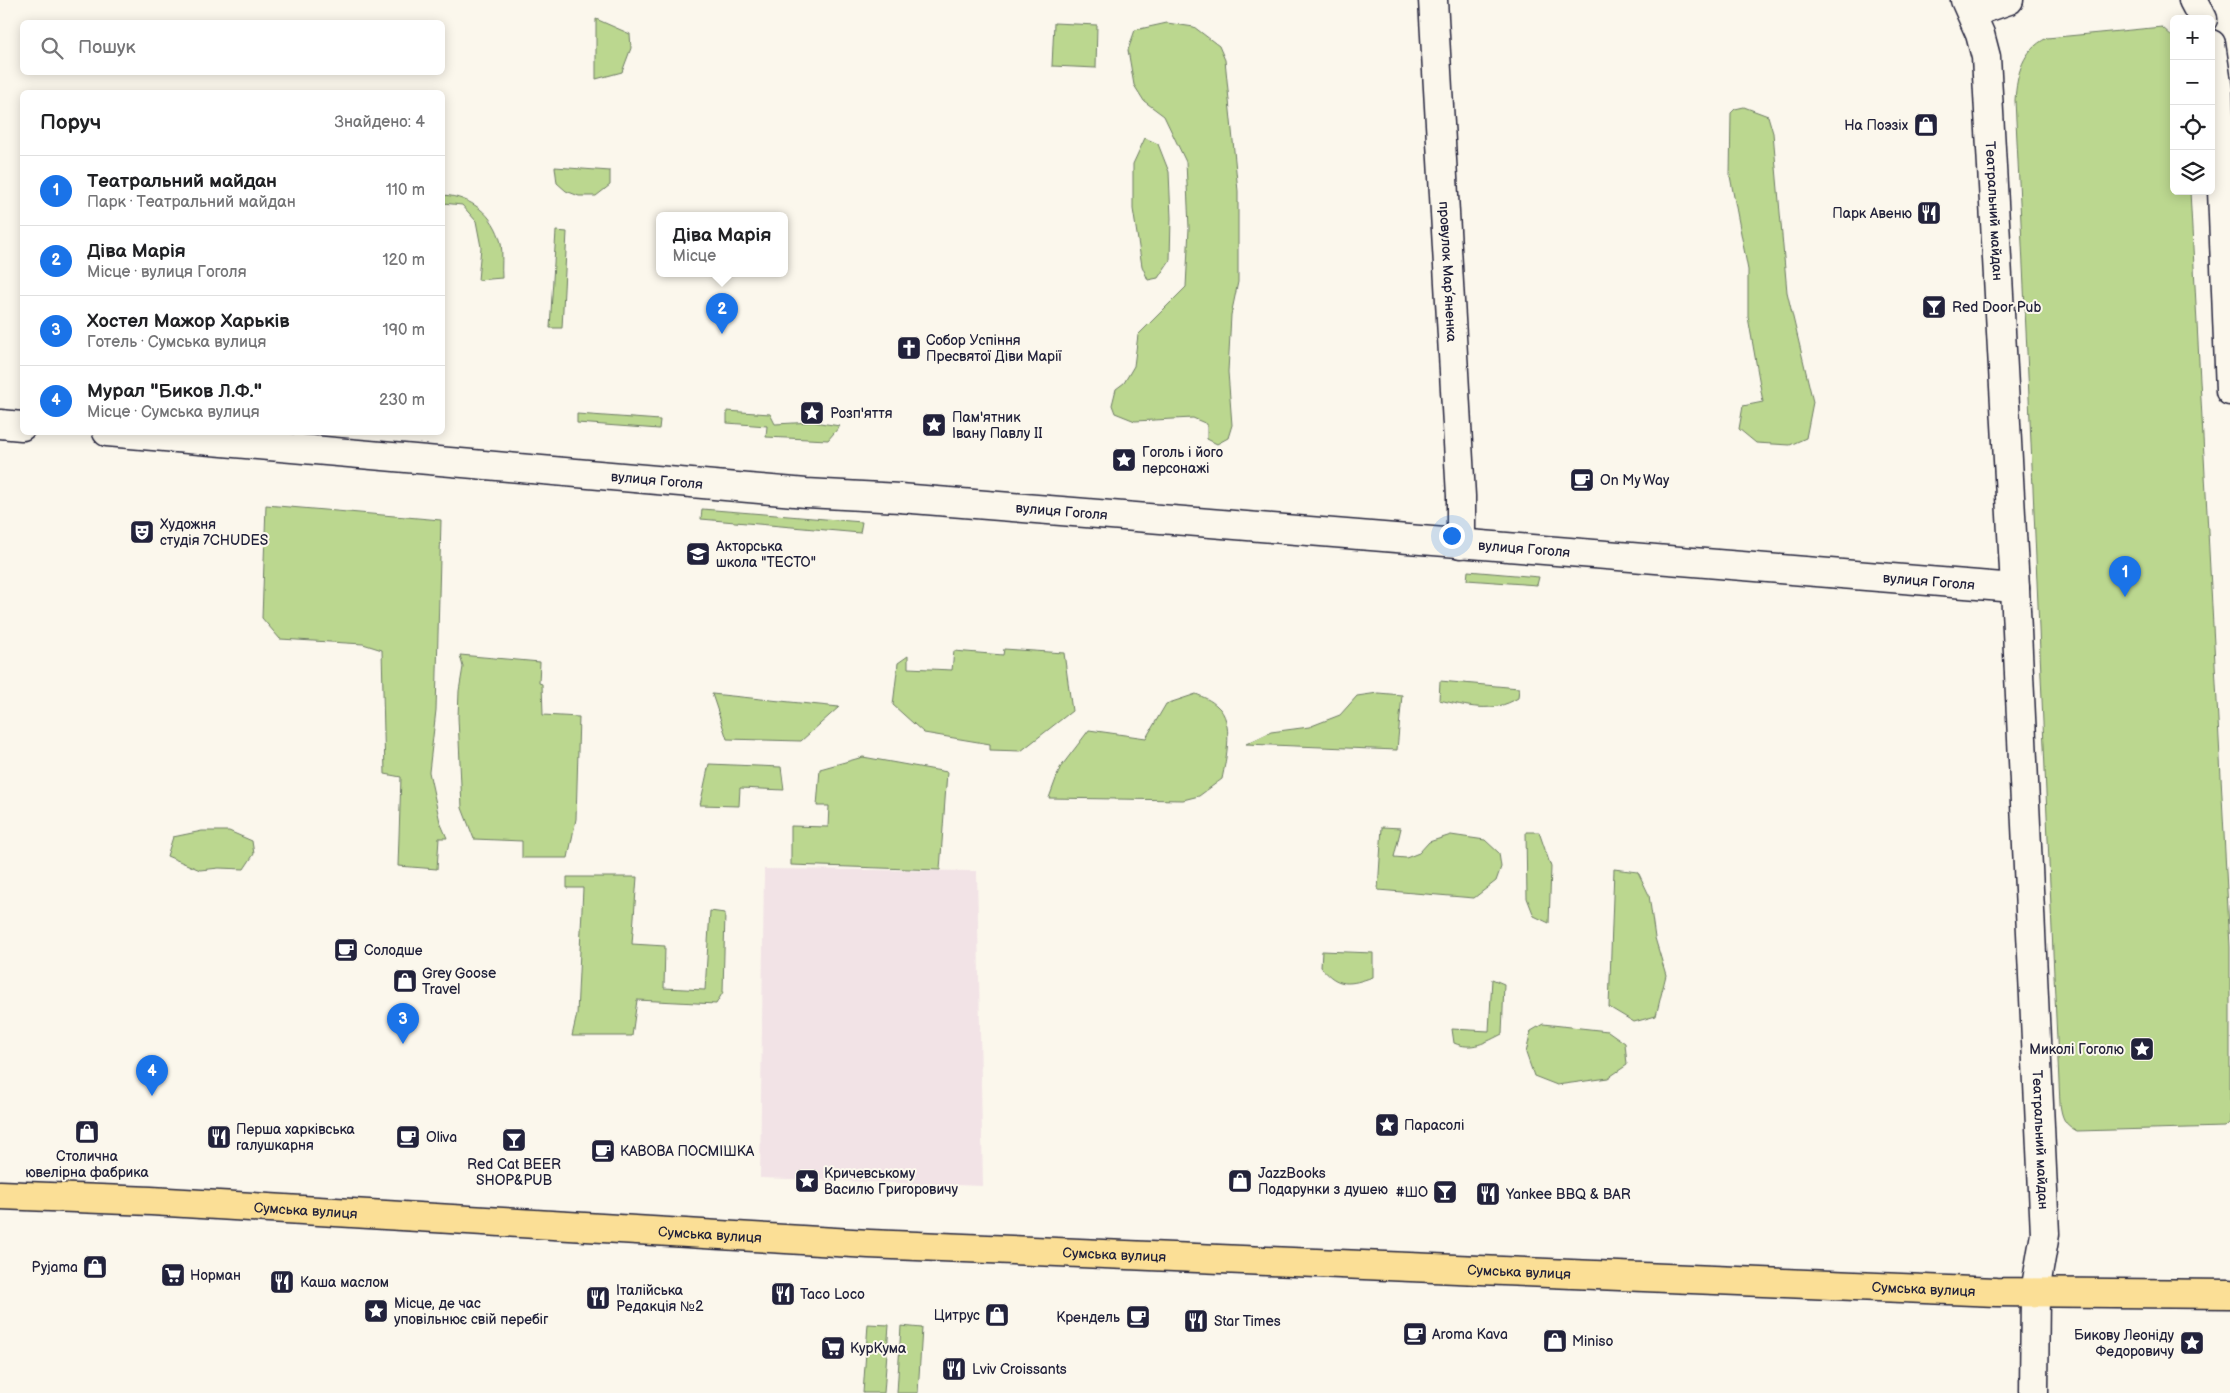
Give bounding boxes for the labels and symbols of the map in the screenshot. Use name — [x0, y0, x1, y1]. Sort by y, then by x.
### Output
shop icon: На Поэзіх — [1913, 112, 1939, 138]
place label: На Поэзіх — [1844, 117, 1909, 134]
street label: Театральний майдан — [1982, 141, 2007, 281]
restaurant icon: Парк Авеню — [1916, 200, 1942, 226]
street label: провулок Мар’яненка — [1436, 201, 1461, 343]
place label: Парк Авеню — [1832, 205, 1913, 222]
pin: 2 — [706, 293, 738, 334]
bar icon: Red Door Pub — [1921, 294, 1947, 320]
place label: Red Door Pub — [1952, 299, 2041, 316]
place label: Собор Успіння Пресвятої Діви Марії — [926, 332, 1062, 365]
church icon: Собор Успіння Пресвятої Діви Марії — [896, 335, 922, 361]
place icon: Розп'яття — [799, 400, 825, 426]
place label: Розп'яття — [830, 405, 893, 422]
place label: Пам'ятник Івану Павлу II — [952, 409, 1043, 442]
place icon: Пам'ятник Івану Павлу II — [921, 412, 947, 438]
place label: Гоголь і його персонажі — [1142, 444, 1223, 477]
place icon: Гоголь і його персонажі — [1111, 447, 1137, 473]
cafe icon: On My Way — [1569, 467, 1595, 493]
street label: вулиця Гоголя — [610, 468, 704, 492]
place label: On My Way — [1600, 472, 1670, 489]
street label: вулиця Гоголя — [1015, 499, 1109, 523]
place label: Художня студія 7CHUDES — [160, 516, 268, 549]
theatre icon: Художня студія 7CHUDES — [129, 519, 155, 545]
your location — [1439, 523, 1465, 549]
street label: вулиця Гоголя — [1477, 536, 1571, 561]
place label: Акторська школа "ТЕСТО" — [715, 538, 816, 571]
school or university icon: Акторська школа "ТЕСТО" — [685, 541, 711, 567]
pin: 1 — [2109, 556, 2141, 597]
street label: вулиця Гоголя — [1882, 569, 1976, 593]
cafe icon: Солодше — [333, 937, 359, 963]
place label: Солодше — [364, 942, 423, 959]
place label: Grey Goose Travel — [422, 965, 496, 998]
shop icon: Grey Goose Travel — [392, 968, 418, 994]
pin: 3 — [387, 1003, 419, 1044]
place icon: Миколі Гоголю — [2129, 1036, 2155, 1062]
place label: Миколі Гоголю — [2029, 1041, 2125, 1058]
pin: 4 — [136, 1055, 168, 1096]
street label: Театральний майдан — [2029, 1070, 2052, 1210]
place icon: Парасолі — [1374, 1112, 1400, 1138]
place label: Парасолі — [1404, 1117, 1464, 1134]
shop icon: Столична ювелірна фабрика — [74, 1119, 100, 1145]
place label: Перша харківська галушкарня — [236, 1121, 356, 1154]
restaurant icon: Перша харківська галушкарня — [206, 1124, 232, 1150]
cafe icon: Oliva — [395, 1124, 421, 1150]
bar icon: Red Cat BEER SHOP&PUB — [501, 1127, 527, 1153]
place label: Oliva — [426, 1129, 457, 1146]
cafe icon: КАВОВА ПОСМІШКА — [590, 1138, 616, 1164]
place label: КАВОВА ПОСМІШКА — [620, 1143, 755, 1160]
place label: Столична ювелірна фабрика — [25, 1148, 150, 1181]
place label: Red Cat BEER SHOP&PUB — [467, 1156, 561, 1189]
place label: Кричевському Василю Григоровичу — [824, 1165, 958, 1198]
place label: JazzBooks Подарунки з душею — [1258, 1165, 1389, 1198]
place icon: Кричевському Василю Григоровичу — [794, 1168, 820, 1194]
shop icon: JazzBooks Подарунки з душею — [1227, 1168, 1253, 1194]
bar icon: #ШО — [1432, 1179, 1458, 1205]
restaurant icon: Yankee BBQ & BAR — [1475, 1181, 1501, 1207]
place label: #ШО — [1395, 1184, 1428, 1201]
place label: Yankee BBQ & BAR — [1505, 1186, 1631, 1203]
street label: Сумська вулиця — [253, 1199, 358, 1222]
street label: Сумська вулиця — [658, 1223, 762, 1246]
street label: Сумська вулиця — [1062, 1244, 1167, 1265]
shop icon: Pyjama — [82, 1254, 108, 1280]
place label: Pyjama — [32, 1259, 78, 1276]
street label: Сумська вулиця — [1467, 1261, 1571, 1282]
supermarket icon: Норман — [160, 1262, 186, 1288]
place label: Норман — [190, 1267, 241, 1284]
restaurant icon: Каша маслом — [269, 1269, 295, 1295]
place label: Каша маслом — [300, 1274, 389, 1291]
street label: Сумська вулиця — [1871, 1278, 1976, 1300]
restaurant icon: Taco Loco — [770, 1281, 796, 1307]
place label: Італійська Редакція №2 — [616, 1282, 704, 1315]
restaurant icon: Італійська Редакція №2 — [585, 1285, 611, 1311]
place label: Taco Loco — [800, 1286, 865, 1303]
place label: Місце, де час уповільнює свій перебіг — [394, 1295, 549, 1328]
place icon: Місце, де час уповільнює свій перебіг — [363, 1298, 389, 1324]
shop icon: Цитрус — [984, 1302, 1010, 1328]
cafe icon: Крендель — [1125, 1304, 1151, 1330]
place label: Цитрус — [934, 1307, 980, 1324]
restaurant icon: Star Times — [1183, 1308, 1209, 1334]
place label: Крендель — [1056, 1309, 1120, 1326]
place label: Star Times — [1214, 1313, 1281, 1330]
cafe icon: Aroma Kava — [1402, 1321, 1428, 1347]
place label: Aroma Kava — [1432, 1326, 1508, 1343]
place label: Бикову Леоніду Федоровичу — [2074, 1327, 2175, 1360]
shop icon: Miniso — [1542, 1328, 1568, 1354]
place icon: Бикову Леоніду Федоровичу — [2179, 1330, 2205, 1356]
place label: Miniso — [1572, 1333, 1613, 1350]
supermarket icon: КурКума — [820, 1335, 846, 1361]
place label: КурКума — [850, 1340, 907, 1357]
restaurant icon: Lviv Croissants — [941, 1356, 967, 1382]
place label: Lviv Croissants — [972, 1361, 1067, 1378]

